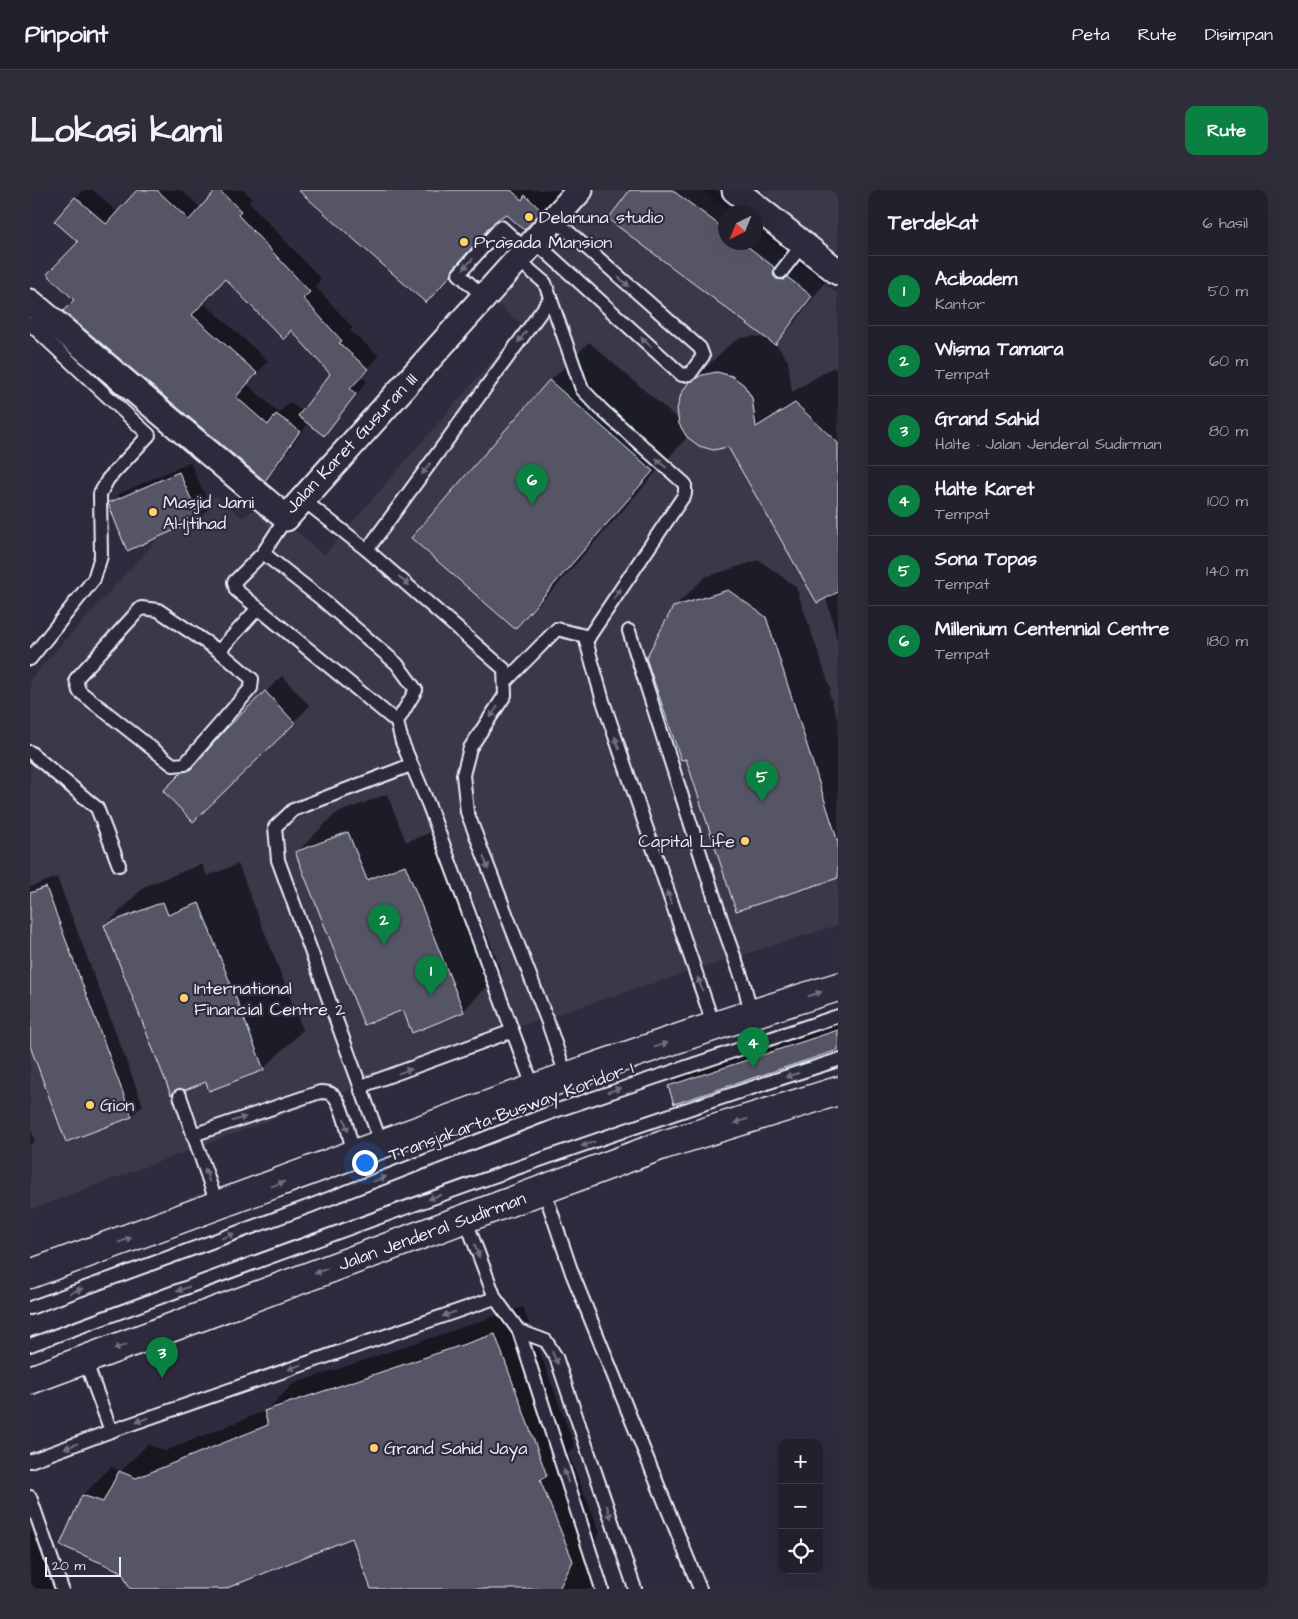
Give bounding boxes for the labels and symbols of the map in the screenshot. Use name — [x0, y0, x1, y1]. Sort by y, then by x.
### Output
place label: Delanuna studio — [539, 205, 663, 230]
north arrow — [718, 205, 763, 250]
marker: Delanuna studio — [523, 211, 535, 223]
place label: Prasada Mansion — [474, 230, 612, 255]
marker: Prasada Mansion — [458, 236, 470, 248]
one-way arrow — [462, 258, 474, 270]
one-way arrow — [617, 276, 630, 287]
one-way arrow — [517, 330, 527, 344]
one-way arrow — [640, 336, 652, 348]
street label: Jalan Karet Gusuran III — [279, 367, 423, 519]
one-way arrow — [656, 457, 668, 469]
one-way arrow — [421, 462, 431, 475]
pin: 6 — [516, 464, 548, 505]
place label: Masjid Jami Al-Ijtihad — [163, 490, 254, 536]
marker: Masjid Jami Al-Ijtihad — [147, 506, 159, 518]
one-way arrow — [397, 576, 410, 587]
one-way arrow — [612, 587, 622, 601]
one-way arrow — [489, 705, 499, 719]
one-way arrow — [613, 735, 621, 750]
pin: 5 — [746, 761, 778, 802]
place label: Capital Life — [638, 829, 735, 854]
marker: Capital Life — [739, 835, 751, 847]
one-way arrow — [482, 856, 490, 871]
one-way arrow — [665, 889, 672, 904]
pin: 2 — [368, 904, 400, 945]
pin: 1 — [415, 955, 447, 996]
place label: International Financial Centre 2 — [194, 976, 346, 1022]
one-way arrow — [695, 976, 703, 991]
one-way arrow — [808, 989, 823, 997]
marker: International Financial Centre 2 — [178, 992, 190, 1004]
pin: 4 — [737, 1027, 769, 1068]
one-way arrow — [654, 1041, 669, 1049]
street label: Transjakarta Busway Koridor 1 — [385, 1055, 637, 1168]
one-way arrow — [397, 1067, 412, 1074]
one-way arrow — [784, 1071, 799, 1079]
one-way arrow — [607, 1086, 622, 1094]
place label: Gion — [100, 1093, 134, 1118]
marker: Gion — [84, 1099, 96, 1111]
one-way arrow — [232, 1115, 247, 1123]
one-way arrow — [342, 1118, 350, 1133]
one-way arrow — [734, 1118, 749, 1125]
one-way arrow — [580, 1140, 595, 1148]
your location — [352, 1150, 378, 1176]
one-way arrow — [203, 1168, 210, 1183]
one-way arrow — [373, 1174, 388, 1182]
one-way arrow — [271, 1180, 286, 1188]
street label: Jalan Jenderal Sudirman — [335, 1186, 529, 1277]
one-way arrow — [427, 1194, 442, 1202]
one-way arrow — [221, 1231, 236, 1239]
one-way arrow — [118, 1236, 133, 1244]
one-way arrow — [473, 1244, 481, 1259]
one-way arrow — [314, 1268, 329, 1276]
one-way arrow — [175, 1285, 190, 1293]
one-way arrow — [68, 1287, 83, 1294]
one-way arrow — [441, 1310, 456, 1318]
pin: 3 — [146, 1337, 178, 1378]
one-way arrow — [112, 1343, 127, 1351]
one-way arrow — [551, 1351, 560, 1366]
one-way arrow — [288, 1364, 303, 1371]
one-way arrow — [134, 1417, 149, 1425]
place label: Grand Sahid Jaya — [384, 1436, 528, 1462]
marker: Grand Sahid Jaya — [368, 1442, 380, 1454]
one-way arrow — [63, 1443, 78, 1450]
one-way arrow — [561, 1468, 569, 1483]
one-way arrow — [605, 1505, 613, 1520]
scale bar — [45, 1554, 121, 1577]

